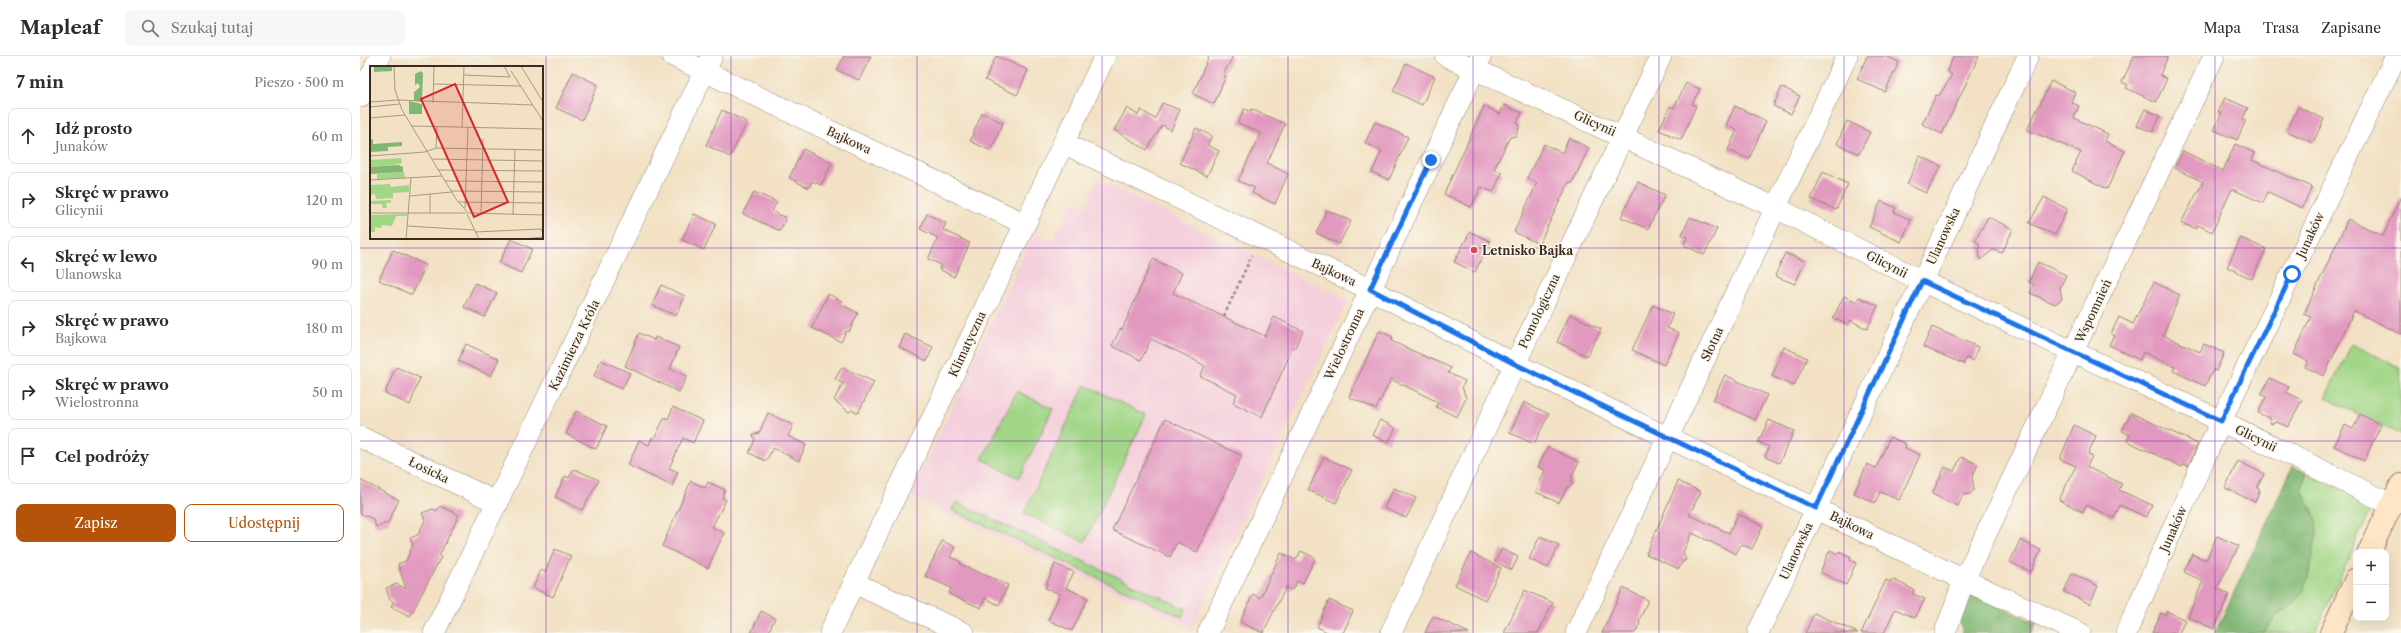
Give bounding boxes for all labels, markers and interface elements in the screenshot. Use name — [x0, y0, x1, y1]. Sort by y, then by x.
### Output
search box — [125, 10, 405, 46]
text: Mapleaf — [20, 16, 101, 39]
icon: search — [139, 17, 161, 39]
text: Szukaj tutaj — [171, 18, 253, 37]
text: Mapa — [2203, 19, 2241, 37]
text: Trasa — [2263, 19, 2299, 37]
text: Zapisane — [2321, 19, 2381, 37]
inset map — [370, 66, 543, 239]
text: 7 min — [16, 72, 64, 92]
text: Pieszo · 500 m — [254, 74, 344, 90]
street label: Glicynii — [1572, 107, 1619, 139]
text: Idź prosto — [55, 119, 132, 138]
street label: Bajkowa — [824, 123, 874, 157]
icon: ahead — [17, 125, 39, 147]
text: 60 m — [312, 128, 343, 144]
text: Junaków — [55, 138, 108, 154]
route end — [1422, 151, 1440, 169]
text: Skręć w prawo — [55, 183, 169, 202]
icon: right — [17, 189, 39, 211]
text: 120 m — [306, 192, 343, 208]
text: Glicynii — [55, 202, 103, 218]
street label: Ulanowska — [1923, 204, 1963, 267]
street label: Junaków — [2292, 209, 2328, 262]
place label: Letnisko Bajka — [1482, 243, 1574, 258]
marker: Letnisko Bajka — [1469, 245, 1479, 255]
text: Skręć w lewo — [55, 247, 157, 266]
street label: Glicynii — [1864, 247, 1911, 281]
icon: left — [17, 253, 39, 275]
street label: Bajkowa — [1309, 255, 1359, 289]
text: 90 m — [312, 256, 343, 272]
route start — [2283, 265, 2301, 283]
text: Ulanowska — [55, 266, 122, 282]
street label: Pomologiczna — [1515, 271, 1563, 351]
street label: Wspomnień — [2071, 276, 2115, 346]
street label: Kazimierza Króla — [546, 297, 603, 393]
street label: Wielostronna — [1320, 305, 1367, 383]
street label: Klimatyczna — [945, 308, 989, 379]
text: Skręć w prawo — [55, 311, 169, 330]
icon: right — [17, 317, 39, 339]
text: 180 m — [306, 320, 343, 336]
street label: Słotna — [1698, 324, 1727, 364]
text: Bajkowa — [55, 330, 107, 346]
text: Skręć w prawo — [55, 375, 169, 394]
icon: right — [17, 381, 39, 403]
text: 50 m — [312, 384, 343, 400]
text: Wielostronna — [55, 394, 139, 410]
street label: Glicynii — [2233, 421, 2280, 455]
icon: arrive — [17, 445, 39, 467]
text: Cel podróży — [55, 447, 149, 466]
street label: Łosicka — [406, 454, 452, 487]
street label: Junaków — [2155, 503, 2190, 556]
button: Zapisz — [16, 504, 176, 542]
button: Udostępnij — [184, 504, 344, 542]
street label: Bajkowa — [1827, 508, 1877, 542]
street label: Ulanowska — [1776, 519, 1816, 582]
map controls — [2353, 549, 2389, 621]
button: + — [2353, 549, 2389, 585]
button: − — [2353, 585, 2389, 621]

